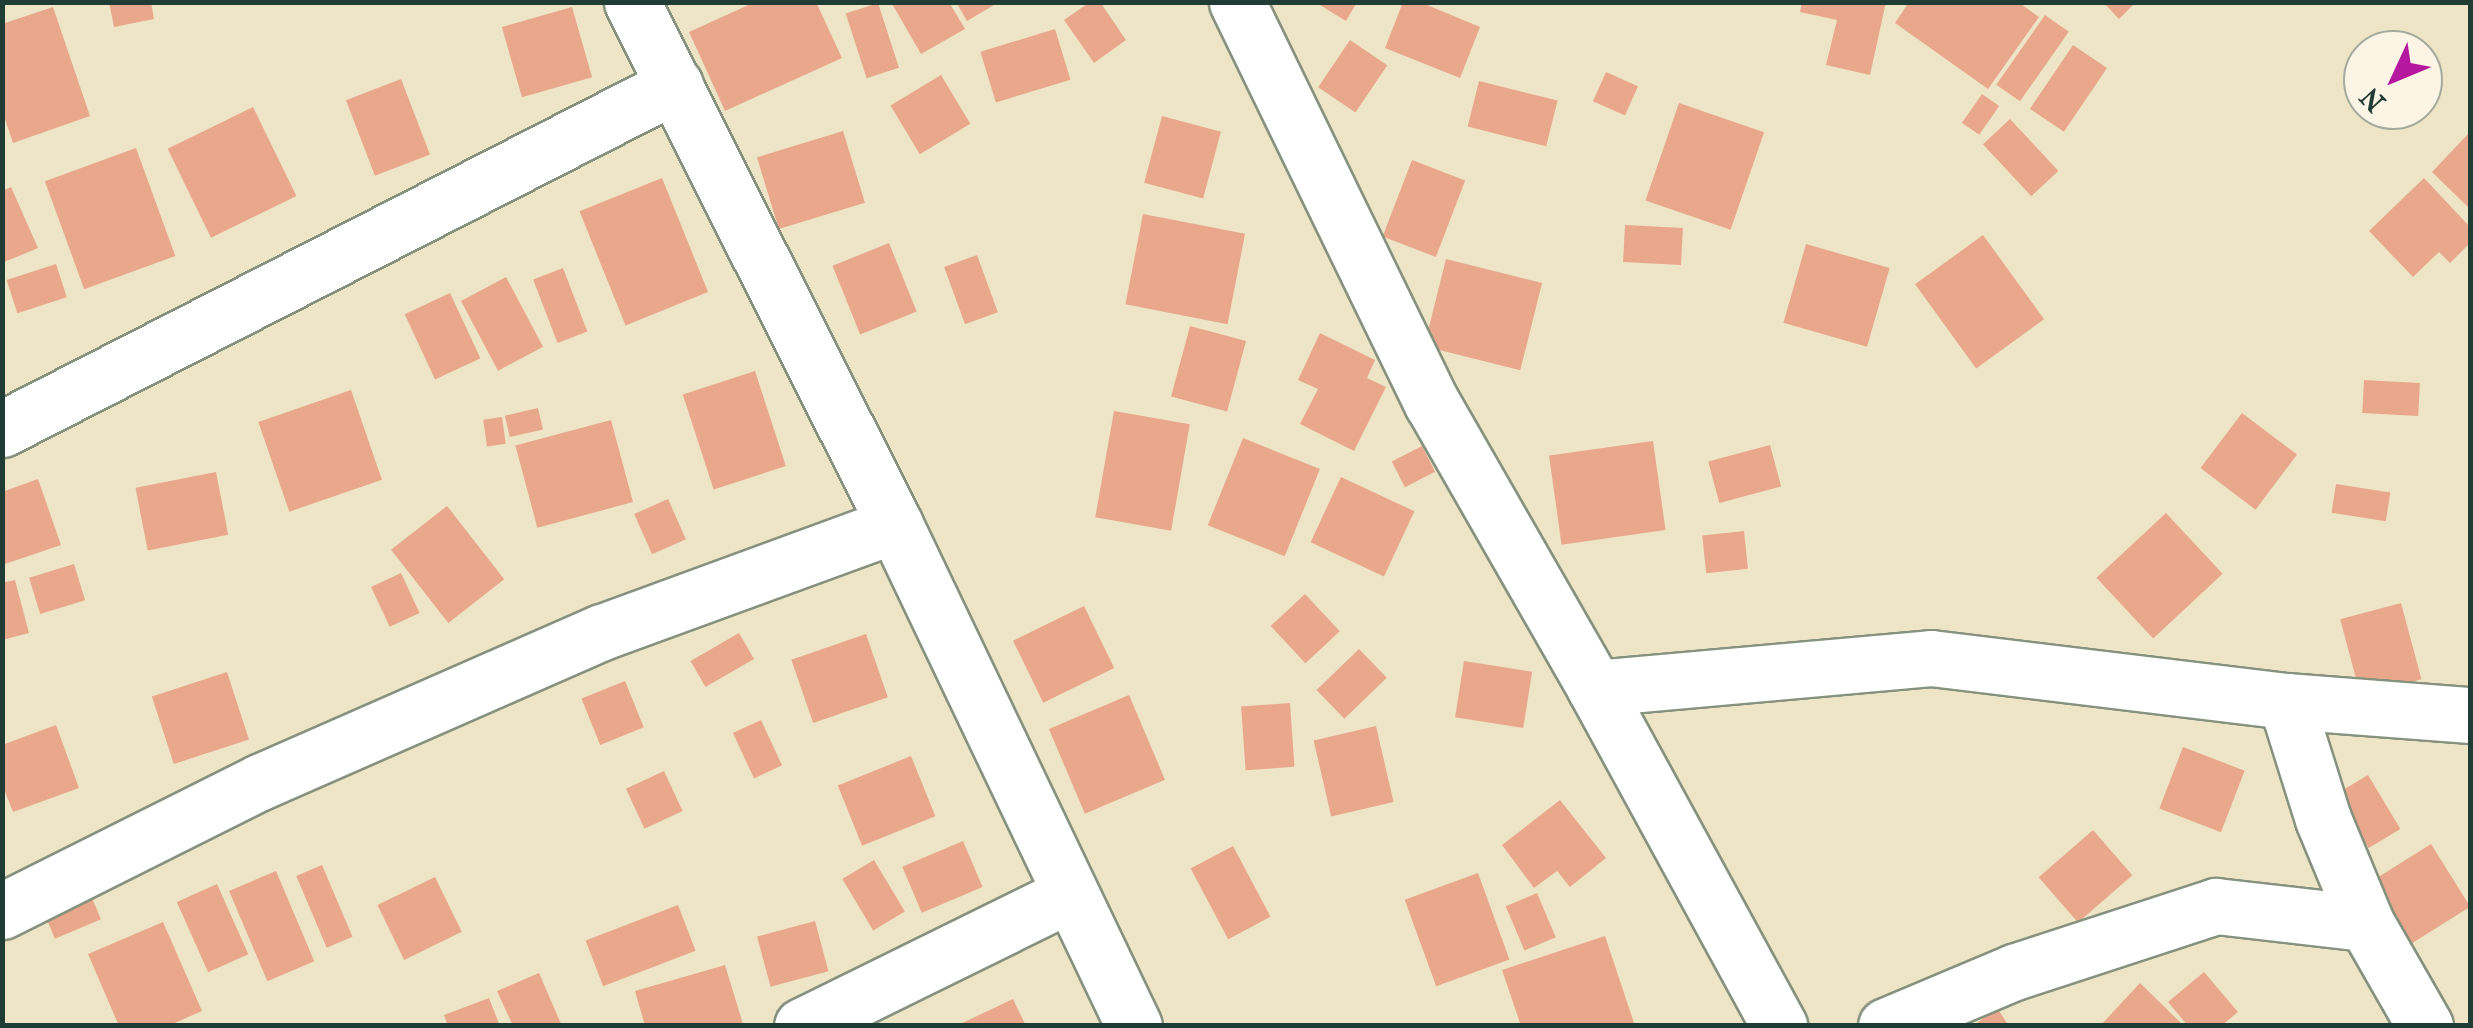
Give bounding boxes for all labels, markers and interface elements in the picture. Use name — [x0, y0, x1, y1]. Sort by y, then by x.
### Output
north arrow — [2343, 30, 2443, 130]
text: N — [2353, 81, 2392, 119]

